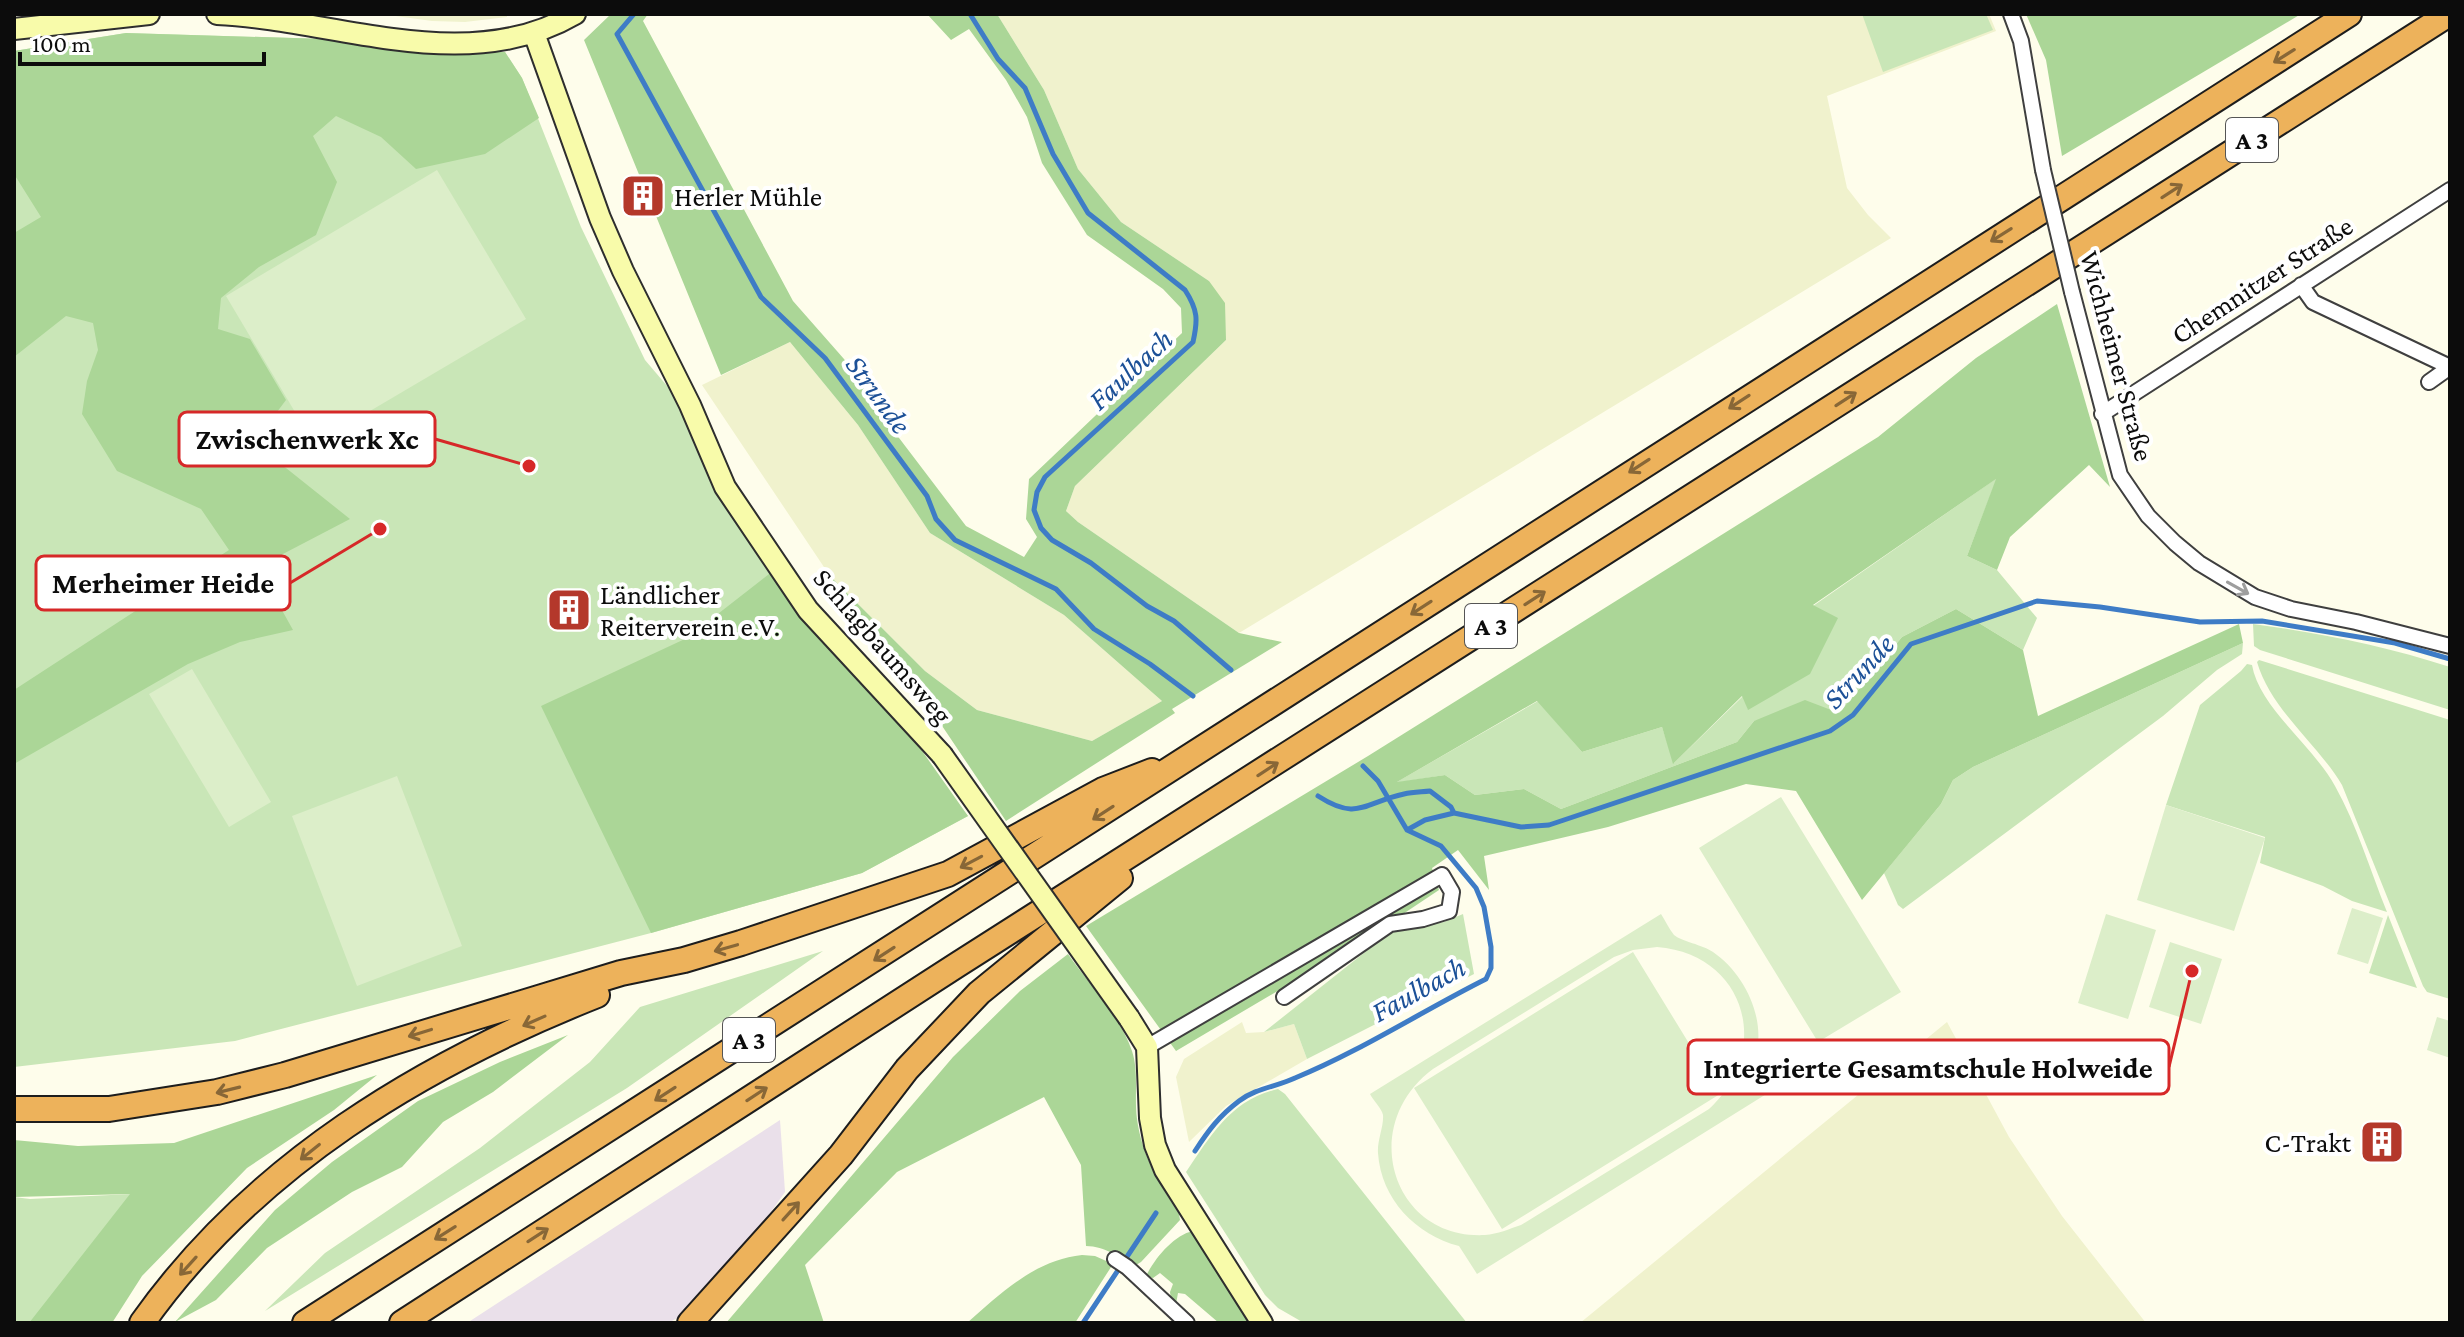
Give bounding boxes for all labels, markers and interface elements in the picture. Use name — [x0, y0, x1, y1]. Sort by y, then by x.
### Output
scale bar — [20, 16, 264, 66]
text: 100 m — [32, 30, 91, 57]
one-way arrow — [2273, 47, 2295, 64]
road number: A 3 — [2226, 118, 2278, 162]
building icon: Herler Mühle — [619, 172, 667, 220]
place label: Herler Mühle — [674, 181, 822, 212]
one-way arrow — [2161, 182, 2183, 199]
street label: Chemnitzer Straße — [2166, 210, 2358, 350]
one-way arrow — [1990, 228, 2013, 244]
street label: Wichheimer Straße — [2074, 247, 2160, 465]
water label: Faulbach — [1081, 322, 1179, 416]
water label: Strunde — [840, 348, 918, 440]
one-way arrow — [1834, 391, 1857, 407]
one-way arrow — [1728, 395, 1751, 411]
callout: Zwischenwerk Xc — [179, 412, 435, 466]
text: Zwischenwerk Xc — [195, 422, 419, 455]
one-way arrow — [1629, 458, 1651, 475]
callout: Merheimer Heide — [36, 556, 290, 610]
street label: Schlagbaumsweg — [807, 562, 959, 730]
text: Merheimer Heide — [52, 566, 274, 599]
place label: Ländlicher Reiterverein e.V. — [600, 579, 780, 642]
one-way arrow — [2226, 581, 2250, 597]
building icon: Ländlicher Reiterverein e.V. — [545, 586, 593, 634]
one-way arrow — [1523, 590, 1545, 607]
one-way arrow — [1411, 599, 1433, 616]
road number: A 3 — [1465, 604, 1517, 648]
water label: Strunde — [1816, 627, 1900, 715]
one-way arrow — [1257, 760, 1279, 777]
one-way arrow — [1092, 805, 1114, 822]
one-way arrow — [959, 855, 983, 870]
one-way arrow — [713, 941, 739, 956]
one-way arrow — [873, 946, 896, 962]
water label: Faulbach — [1365, 950, 1471, 1028]
one-way arrow — [522, 1014, 546, 1029]
road number: A 3 — [723, 1018, 775, 1062]
one-way arrow — [408, 1026, 434, 1041]
callout: Integrierte Gesamtschule Holweide — [1688, 1040, 2169, 1094]
text: Integrierte Gesamtschule Holweide — [1703, 1051, 2153, 1084]
one-way arrow — [215, 1083, 241, 1098]
one-way arrow — [654, 1086, 677, 1102]
one-way arrow — [745, 1086, 767, 1103]
building icon: C-Trakt — [2358, 1118, 2406, 1166]
place label: C-Trakt — [2265, 1127, 2352, 1158]
one-way arrow — [300, 1143, 321, 1160]
one-way arrow — [782, 1202, 800, 1222]
one-way arrow — [435, 1225, 457, 1242]
one-way arrow — [526, 1227, 549, 1243]
one-way arrow — [179, 1256, 197, 1276]

